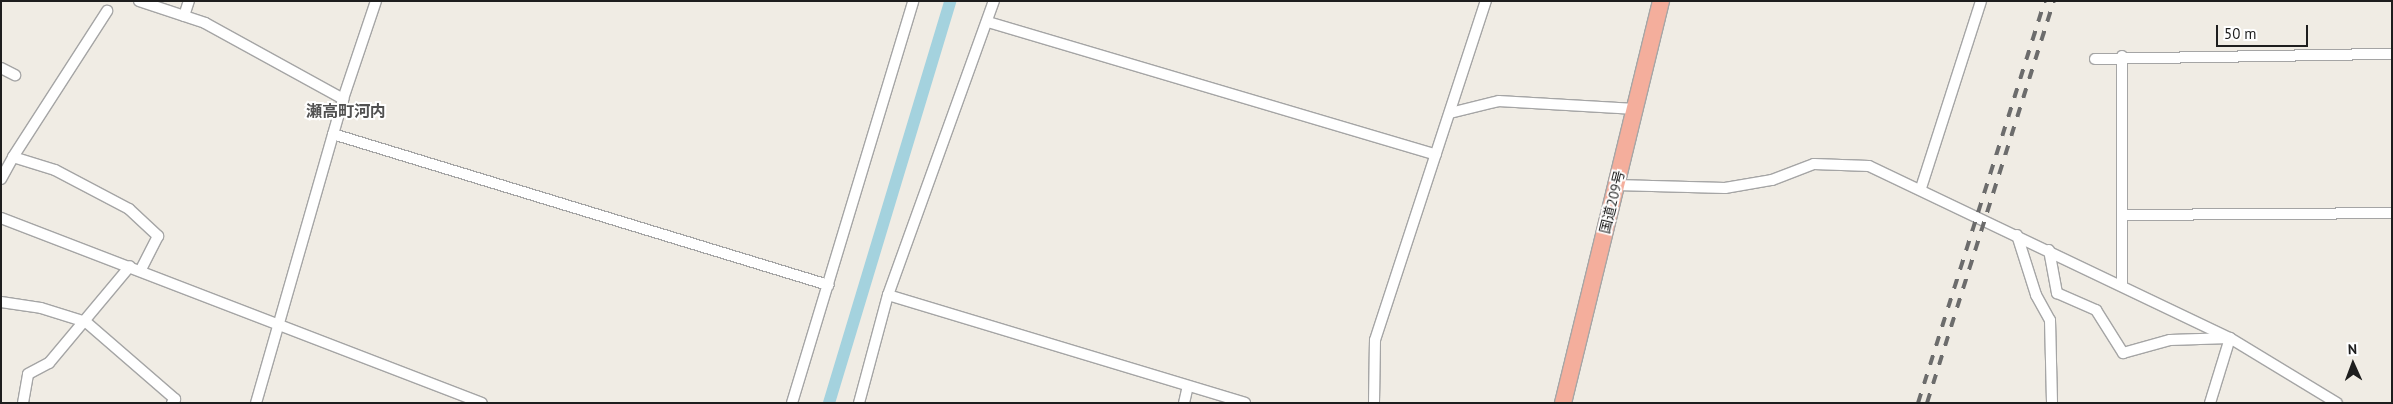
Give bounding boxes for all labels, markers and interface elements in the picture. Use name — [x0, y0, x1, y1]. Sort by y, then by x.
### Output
scale bar — [2218, 15, 2310, 47]
text: 50 m — [2224, 24, 2257, 43]
district label: 瀬高町河内 — [306, 101, 386, 121]
street label: 国道209号 — [1596, 168, 1628, 236]
north arrow — [2328, 339, 2378, 389]
text: N — [2348, 340, 2357, 358]

